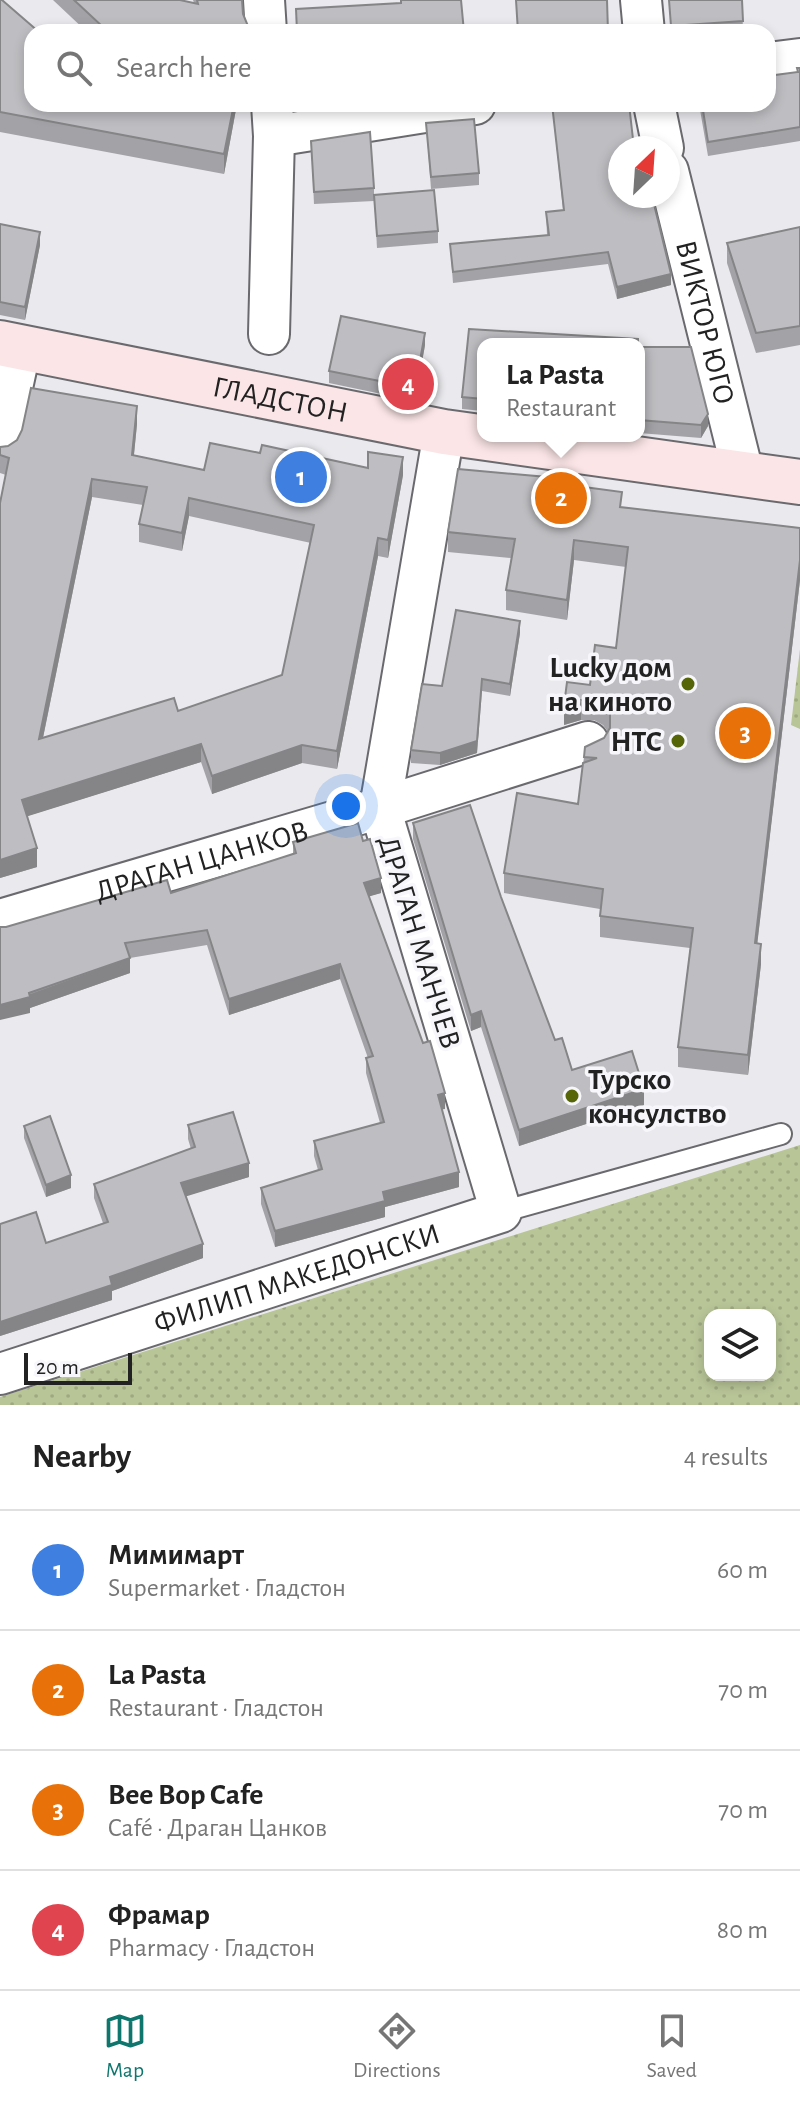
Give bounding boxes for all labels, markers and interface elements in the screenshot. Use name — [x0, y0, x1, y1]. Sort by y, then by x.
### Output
search box — [24, 24, 776, 112]
icon: search — [52, 46, 96, 90]
text: Search here — [116, 53, 252, 83]
north arrow — [608, 136, 680, 208]
street label: ВИКТОР ЮГО — [670, 238, 739, 408]
popup — [477, 338, 645, 442]
pin: 4 — [382, 354, 434, 414]
text: La Pasta — [506, 360, 604, 390]
street label: ГЛАДСТОН — [210, 372, 350, 428]
text: Restaurant — [506, 395, 616, 421]
pin: 1 — [275, 447, 327, 507]
pin: 2 — [535, 468, 587, 528]
place label: Lucky дом на киното — [548, 653, 672, 717]
marker: Lucky дом на киното — [679, 675, 697, 693]
pin: 3 — [719, 703, 771, 763]
place label: НТС — [610, 727, 662, 757]
marker: НТС — [669, 732, 687, 750]
your location — [326, 786, 366, 826]
street label: ДРАГАН ЦАНКОВ — [92, 816, 312, 907]
street label: ДРАГАН МАНЧЕВ — [372, 832, 466, 1052]
place label: Турско консулство — [588, 1065, 727, 1129]
marker: Турско консулство — [563, 1087, 581, 1105]
street label: ФИЛИП МАКЕДОНСКИ — [150, 1219, 444, 1339]
map controls — [704, 1309, 776, 1381]
button: layers — [704, 1309, 776, 1381]
scale bar — [24, 1349, 132, 1385]
text: 20 m — [36, 1356, 79, 1378]
text: Nearby — [32, 1440, 131, 1474]
text: 4 results — [684, 1444, 768, 1470]
text: Мимимарт — [108, 1540, 244, 1570]
text: 1 — [53, 1557, 63, 1583]
text: 60 m — [717, 1557, 768, 1583]
text: Supermarket · Гладстон — [108, 1575, 346, 1601]
text: La Pasta — [108, 1660, 206, 1690]
text: 2 — [52, 1677, 64, 1703]
text: 70 m — [718, 1677, 768, 1703]
text: Restaurant · Гладстон — [108, 1695, 324, 1721]
text: Bee Bop Cafe — [108, 1780, 264, 1810]
text: 3 — [52, 1797, 64, 1823]
text: 70 m — [718, 1797, 768, 1823]
text: Café · Драган Цанков — [108, 1815, 327, 1841]
text: Фрамар — [108, 1900, 210, 1930]
text: 4 — [51, 1917, 65, 1943]
text: 80 m — [717, 1917, 768, 1943]
text: Pharmacy · Гладстон — [108, 1935, 315, 1961]
tab: Map — [103, 2009, 147, 2083]
tab: Directions — [353, 2009, 441, 2083]
tab: Saved — [647, 2009, 697, 2083]

